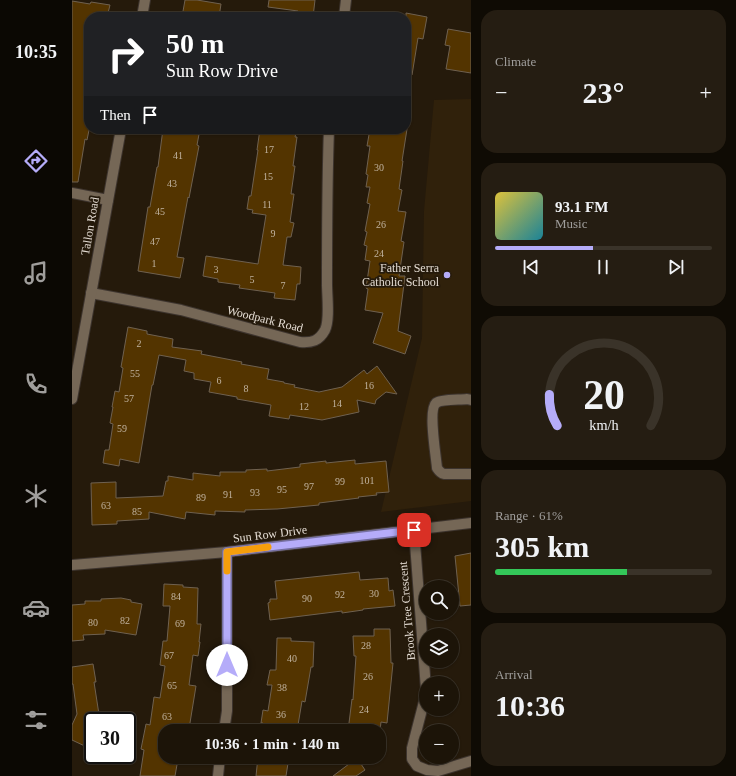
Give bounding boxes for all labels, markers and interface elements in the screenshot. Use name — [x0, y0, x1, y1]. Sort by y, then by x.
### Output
icon: right — [100, 28, 152, 80]
text: 50 m — [166, 28, 224, 59]
text: 10:35 — [15, 42, 57, 62]
text: Climate — [495, 54, 536, 69]
text: Sun Row Drive — [166, 61, 278, 81]
text: 23° — [583, 76, 625, 109]
text: − — [495, 80, 507, 105]
text: + — [700, 80, 712, 105]
icon: arrive — [139, 104, 161, 126]
text: Then — [100, 107, 131, 123]
house number: 17 — [264, 144, 274, 155]
icon: directions — [22, 147, 50, 175]
house number: 41 — [173, 150, 183, 161]
house number: 30 — [374, 162, 384, 173]
house number: 15 — [263, 171, 273, 182]
house number: 43 — [167, 178, 177, 189]
street label: Tallon Road — [78, 196, 102, 256]
house number: 11 — [262, 199, 272, 210]
text: 93.1 FM — [555, 199, 608, 215]
house number: 45 — [155, 206, 165, 217]
text: Music — [555, 216, 588, 231]
house number: 26 — [376, 219, 386, 230]
house number: 9 — [271, 228, 276, 239]
house number: 47 — [150, 236, 160, 247]
house number: 24 — [374, 248, 384, 259]
icon: previous — [520, 256, 542, 278]
icon: pause — [592, 256, 614, 278]
icon: next — [665, 256, 687, 278]
house number: 1 — [152, 258, 157, 269]
icon: music — [22, 259, 50, 287]
place label: Father Serra Catholic School — [362, 261, 440, 289]
house number: 3 — [214, 264, 219, 275]
marker: Father Serra Catholic School — [442, 270, 452, 280]
house number: 5 — [250, 274, 255, 285]
house number: 7 — [281, 280, 286, 291]
street label: Woodpark Road — [225, 303, 305, 335]
house number: 2 — [137, 338, 142, 349]
house number: 55 — [130, 368, 140, 379]
icon: phone — [22, 370, 50, 398]
text: 20 — [583, 372, 624, 418]
house number: 6 — [217, 375, 222, 386]
house number: 16 — [364, 380, 374, 391]
house number: 8 — [244, 383, 249, 394]
house number: 57 — [124, 393, 134, 404]
house number: 14 — [332, 398, 342, 409]
house number: 12 — [299, 401, 309, 412]
text: km/h — [589, 417, 618, 433]
house number: 59 — [117, 423, 127, 434]
house number: 101 — [360, 475, 375, 486]
house number: 99 — [335, 476, 345, 487]
house number: 97 — [304, 481, 314, 492]
icon: climate — [22, 482, 50, 510]
house number: 95 — [277, 484, 287, 495]
house number: 93 — [250, 487, 260, 498]
house number: 91 — [223, 489, 233, 500]
house number: 89 — [196, 492, 206, 503]
house number: 63 — [101, 500, 111, 511]
house number: 85 — [132, 506, 142, 517]
text: Range · 61% — [495, 508, 563, 523]
pin — [397, 513, 431, 547]
icon: arrive — [403, 519, 425, 541]
street label: Sun Row Drive — [232, 523, 308, 545]
text: 305 km — [495, 530, 589, 563]
street label: Brook Tree Crescent — [396, 560, 418, 661]
map controls — [419, 580, 459, 764]
button: search — [419, 580, 459, 620]
house number: 30 — [369, 588, 379, 599]
house number: 92 — [335, 589, 345, 600]
house number: 84 — [171, 591, 181, 602]
house number: 90 — [302, 593, 312, 604]
icon: car — [22, 594, 50, 622]
house number: 82 — [120, 615, 130, 626]
house number: 80 — [88, 617, 98, 628]
house number: 69 — [175, 618, 185, 629]
button: layers — [419, 628, 459, 668]
house number: 28 — [361, 640, 371, 651]
position arrow — [206, 644, 248, 686]
house number: 67 — [164, 650, 174, 661]
house number: 40 — [287, 653, 297, 664]
text: Arrival — [495, 667, 533, 682]
house number: 26 — [363, 671, 373, 682]
button: + — [419, 676, 459, 716]
house number: 65 — [167, 680, 177, 691]
house number: 38 — [277, 682, 287, 693]
text: 10:36 — [495, 689, 565, 722]
house number: 24 — [359, 704, 369, 715]
icon: filters — [22, 706, 50, 734]
house number: 36 — [276, 709, 286, 720]
house number: 63 — [162, 711, 172, 722]
speed limit sign: 30 — [84, 712, 136, 764]
button: − — [419, 724, 459, 764]
text: 10:36 · 1 min · 140 m — [205, 736, 340, 752]

